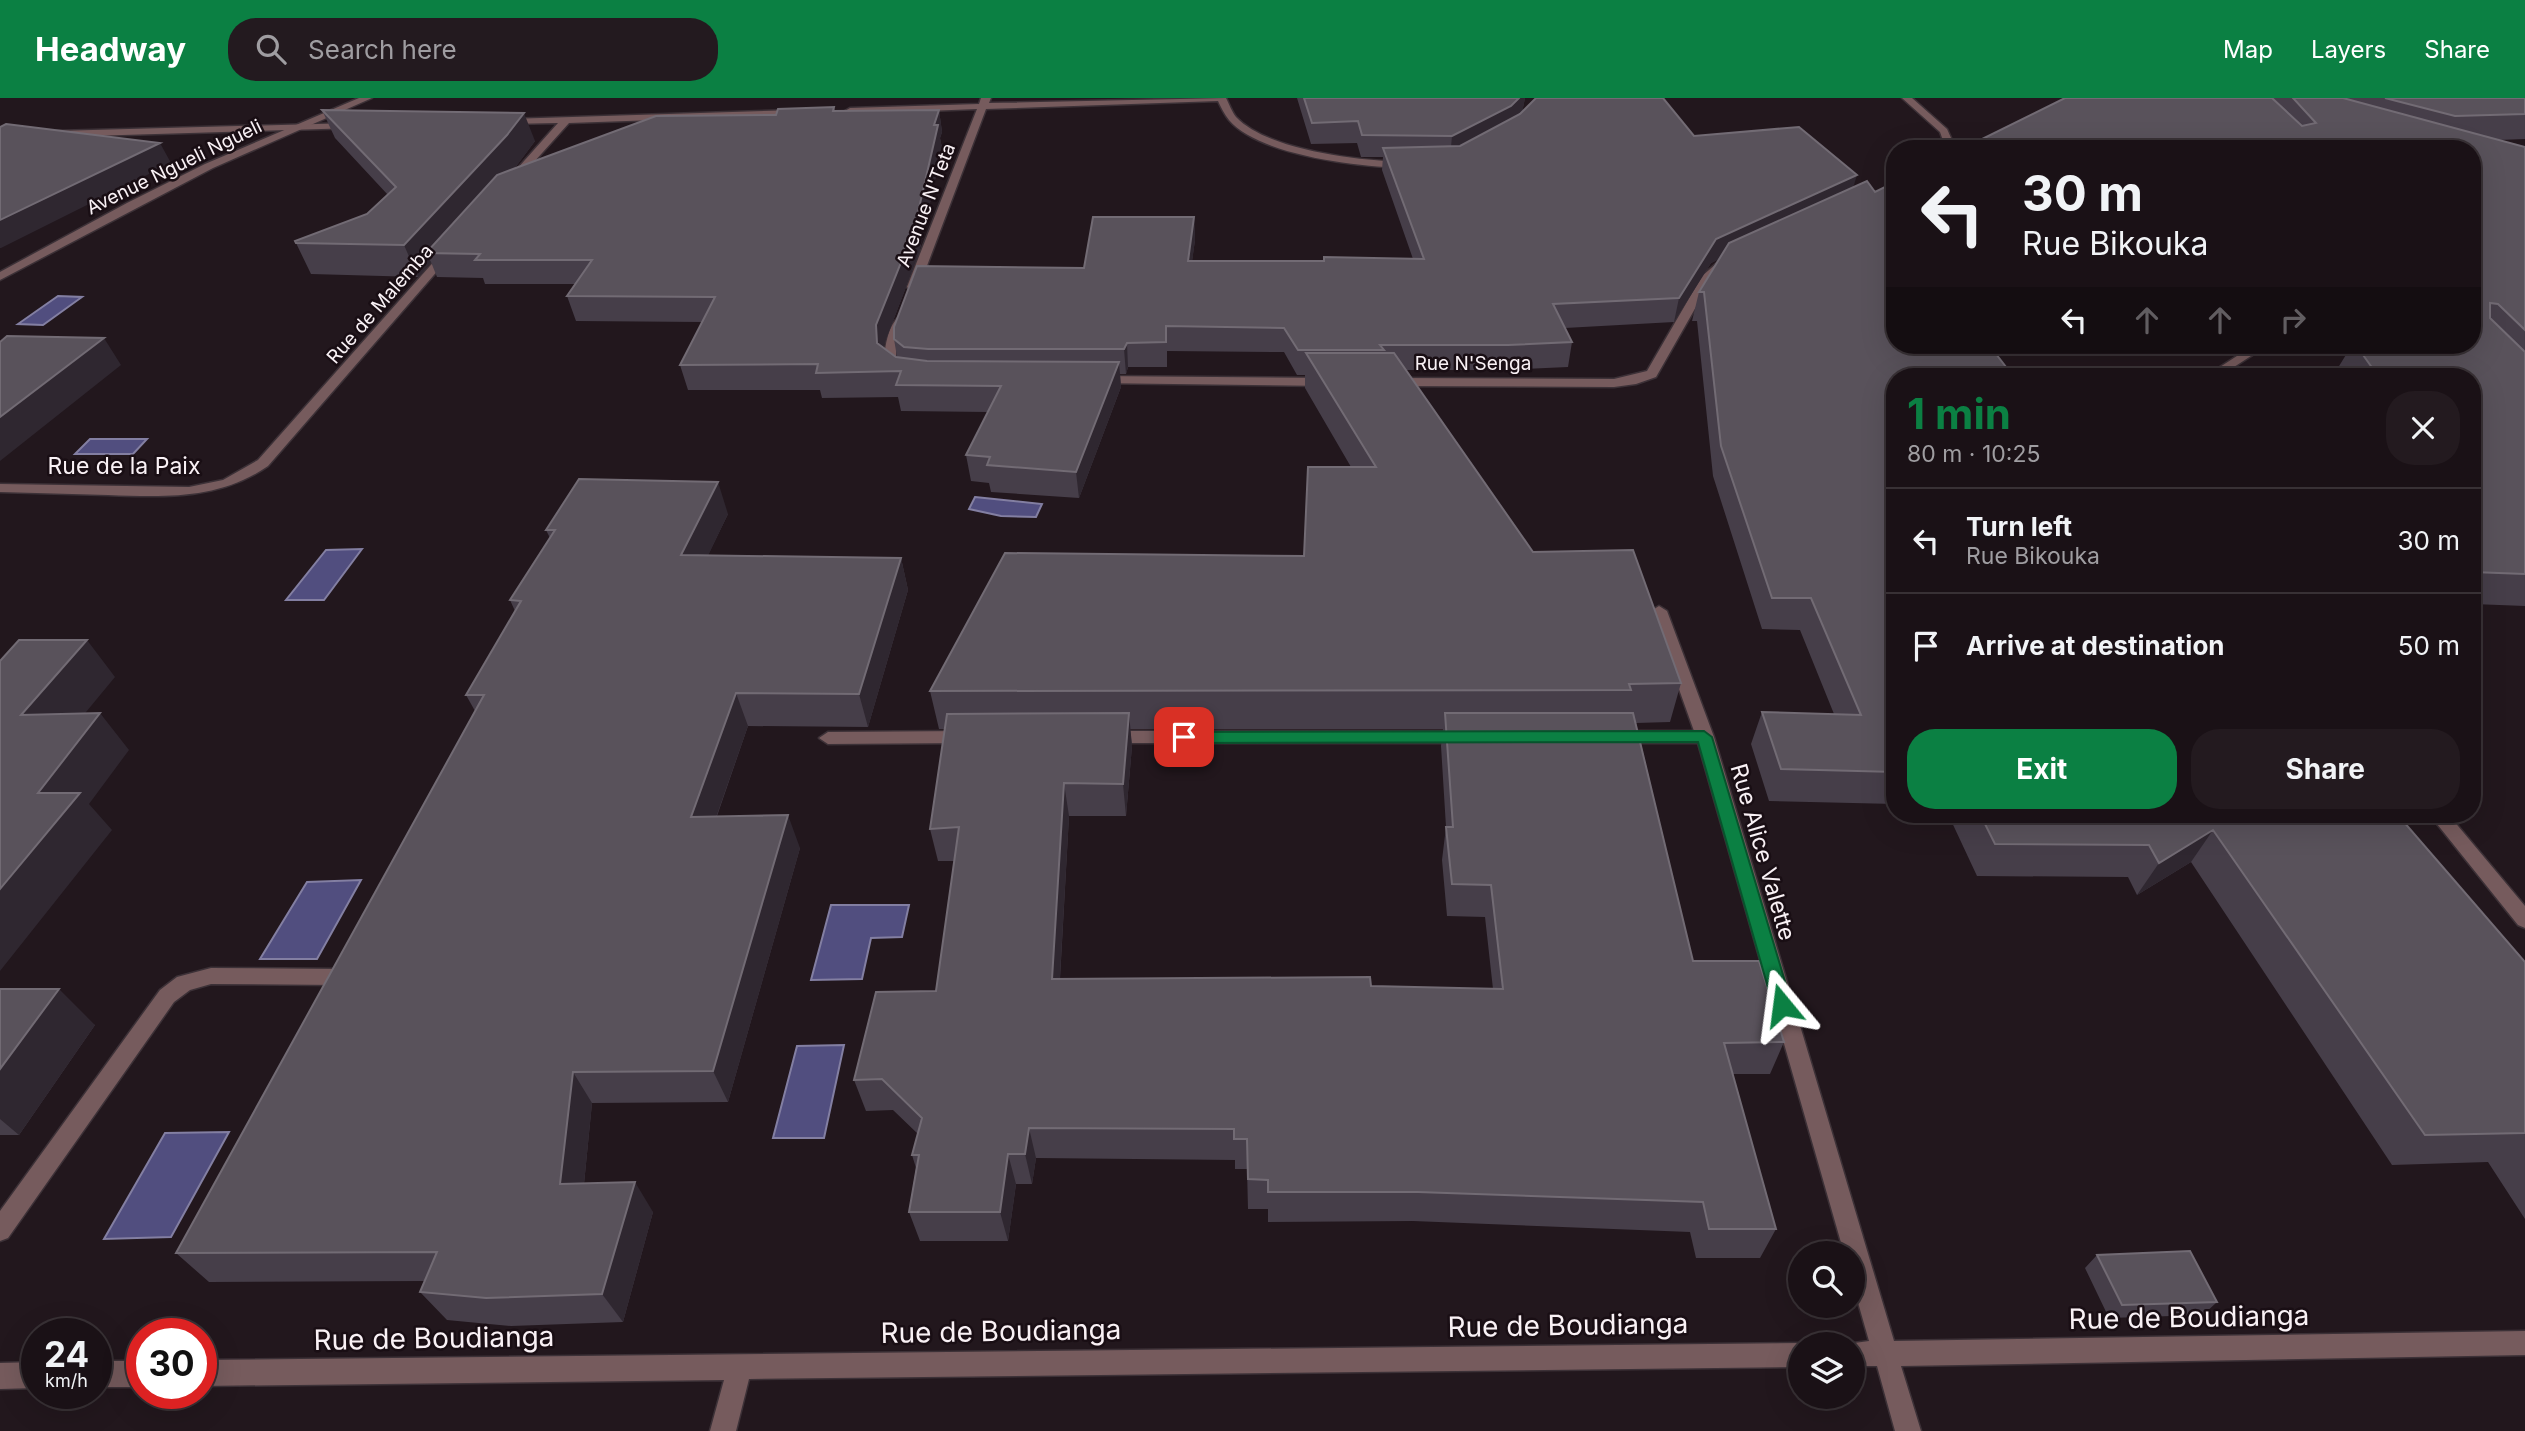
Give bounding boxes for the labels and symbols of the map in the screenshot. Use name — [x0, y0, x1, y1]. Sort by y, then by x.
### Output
street label: Avenue Ngueli Ngueli — [82, 114, 266, 220]
street label: Avenue N'Teta — [892, 140, 960, 270]
street label: Rue de Malemba — [322, 240, 438, 368]
street label: Rue N'Senga — [1415, 352, 1531, 375]
street label: Rue de la Paix — [48, 452, 200, 480]
pin — [1154, 707, 1214, 767]
street label: Rue Alice Valette — [1724, 760, 1802, 944]
position arrow — [1745, 968, 1819, 1042]
street label: Rue de Boudianga — [2068, 1298, 2310, 1336]
street label: Rue de Boudianga — [1447, 1306, 1689, 1344]
street label: Rue de Boudianga — [880, 1312, 1122, 1350]
speed limit sign: 30 — [126, 1318, 217, 1409]
street label: Rue de Boudianga — [313, 1319, 555, 1357]

